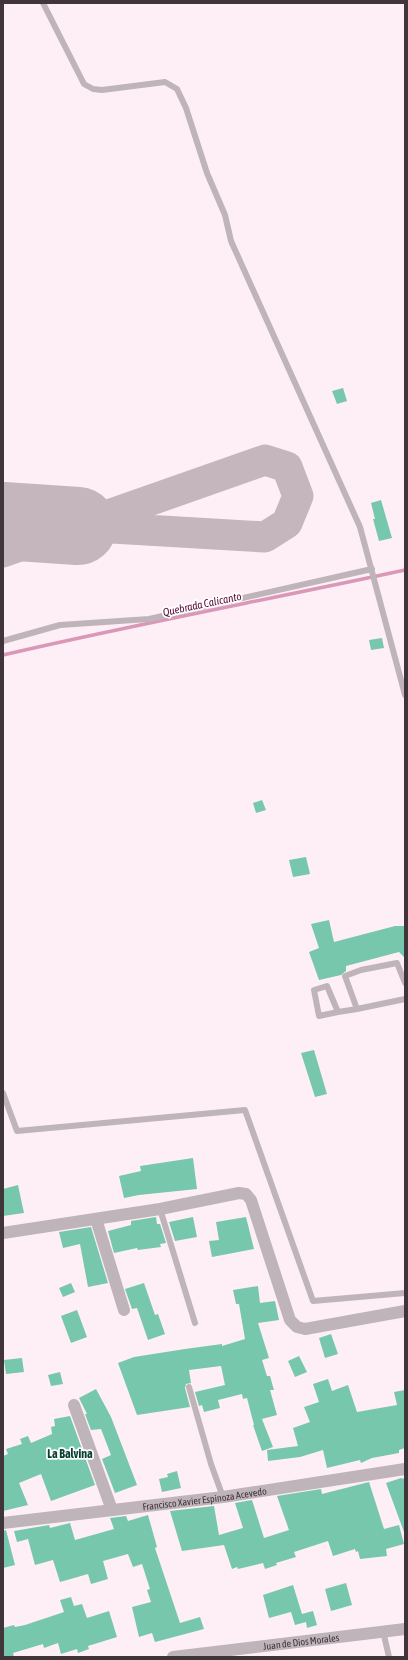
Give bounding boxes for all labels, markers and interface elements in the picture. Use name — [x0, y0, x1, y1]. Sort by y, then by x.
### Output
water label: Quebrada Calicanto — [162, 590, 242, 618]
district label: La Balvina — [47, 1447, 93, 1461]
street label: Francisco Xavier Espinoza Acevedo — [142, 1485, 268, 1512]
street label: Juan de Dios Morales — [262, 1632, 340, 1652]

